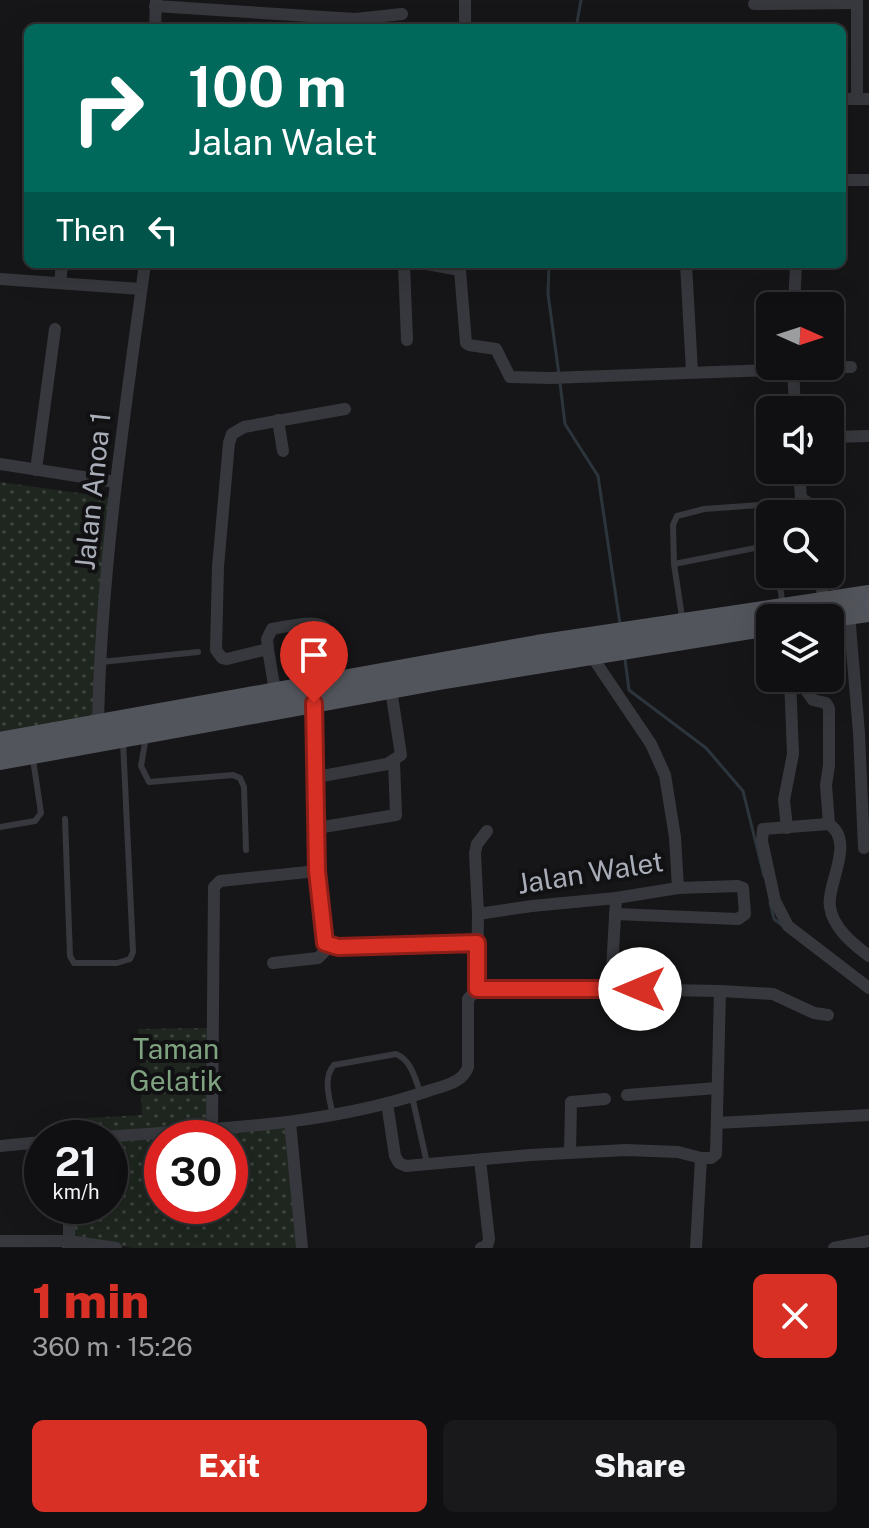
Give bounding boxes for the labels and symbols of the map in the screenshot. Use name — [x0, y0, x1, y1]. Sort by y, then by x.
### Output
north arrow — [756, 292, 844, 380]
street label: Jalan Anoa 1 — [67, 410, 117, 572]
pin — [280, 621, 348, 703]
street label: Jalan Walet — [515, 844, 665, 900]
position arrow — [598, 947, 682, 1031]
park label: Taman Gelatik — [129, 1032, 223, 1097]
speed limit sign: 30 — [144, 1120, 248, 1224]

